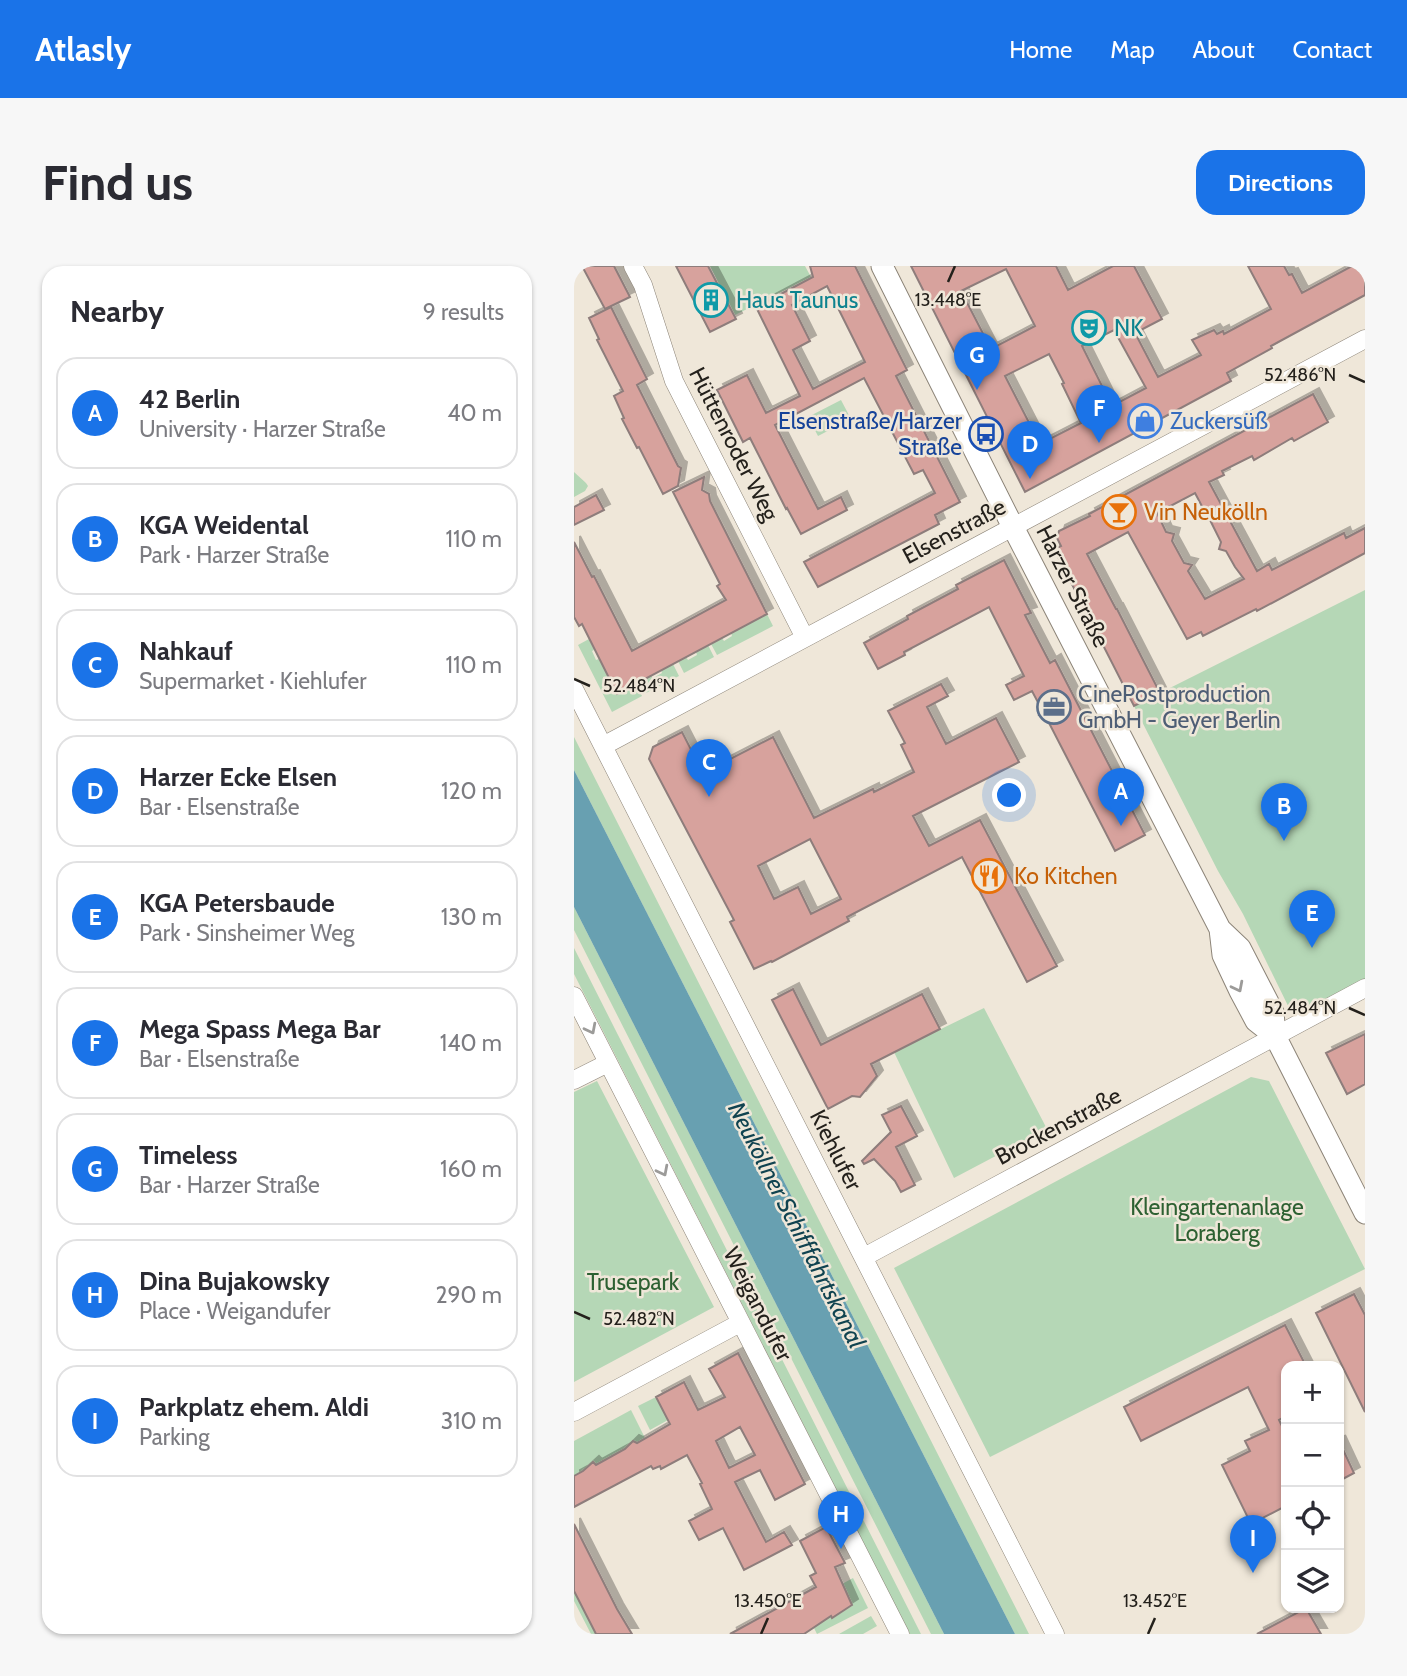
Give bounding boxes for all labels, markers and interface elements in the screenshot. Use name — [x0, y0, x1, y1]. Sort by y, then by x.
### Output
text: Atlasly — [35, 29, 132, 69]
text: Home — [1009, 35, 1072, 64]
text: Map — [1110, 35, 1155, 64]
text: About — [1193, 35, 1255, 64]
text: Contact — [1293, 35, 1372, 64]
button: Directions — [1196, 150, 1365, 215]
text: Find us — [42, 153, 193, 212]
building icon: Haus Taunus — [692, 281, 730, 319]
place label: Haus Taunus — [736, 286, 858, 314]
text: 13.448°E — [915, 289, 981, 311]
text: Nearby — [70, 293, 164, 330]
text: 9 results — [423, 298, 504, 326]
theatre icon: NK — [1070, 309, 1108, 347]
place label: NK — [1114, 314, 1143, 342]
pin: G — [954, 332, 1000, 390]
street label: Hüttenroder Weg — [683, 362, 785, 526]
text: 52.486°N — [1264, 364, 1336, 386]
text: 42 Berlin — [139, 383, 240, 415]
pin: F — [1076, 385, 1122, 443]
text: A — [88, 399, 102, 427]
text: 40 m — [447, 399, 502, 427]
shop icon: Zuckersüß — [1126, 402, 1164, 440]
place label: Elsenstraße/Harzer Straße — [778, 407, 963, 461]
place label: Zuckersüß — [1170, 407, 1268, 435]
text: University · Harzer Straße — [139, 415, 386, 443]
bus stop icon: Elsenstraße/Harzer Straße — [967, 415, 1005, 453]
pin: D — [1007, 421, 1053, 479]
street label: Elsenstraße — [898, 492, 1011, 570]
bar icon: Vin Neukölln — [1100, 493, 1138, 531]
place label: Vin Neukölln — [1144, 498, 1268, 526]
text: KGA Weidental — [139, 509, 309, 541]
street label: Harzer Straße — [1030, 520, 1116, 652]
text: B — [88, 525, 102, 553]
text: 110 m — [446, 525, 502, 553]
text: Park · Harzer Straße — [139, 541, 329, 569]
text: Nahkauf — [139, 635, 233, 667]
text: C — [88, 651, 102, 679]
text: 110 m — [446, 651, 502, 679]
text: Supermarket · Kiehlufer — [139, 667, 366, 695]
text: 52.484°N — [603, 675, 675, 697]
place label: CinePostproduction GmbH - Geyer Berlin — [1078, 680, 1281, 734]
office icon: CinePostproduction GmbH - Geyer Berlin — [1035, 688, 1073, 726]
pin: C — [686, 739, 732, 797]
text: Harzer Ecke Elsen — [139, 761, 337, 793]
pin: A — [1098, 768, 1144, 826]
text: D — [87, 777, 103, 805]
text: 120 m — [441, 777, 502, 805]
your location — [992, 778, 1026, 812]
pin: B — [1261, 783, 1307, 841]
text: Bar · Elsenstraße — [139, 793, 300, 821]
restaurant icon: Ko Kitchen — [970, 857, 1008, 895]
place label: Ko Kitchen — [1014, 862, 1118, 890]
text: KGA Petersbaude — [139, 887, 335, 919]
pin: E — [1289, 890, 1335, 948]
text: E — [88, 903, 102, 931]
text: 130 m — [441, 903, 502, 931]
text: Park · Sinsheimer Weg — [139, 919, 354, 947]
one-way arrow — [1230, 980, 1244, 992]
text: 52.484°N — [1264, 997, 1336, 1019]
text: Mega Spass Mega Bar — [139, 1013, 380, 1045]
one-way arrow — [583, 1022, 597, 1035]
text: F — [89, 1029, 101, 1057]
text: 140 m — [440, 1029, 502, 1057]
text: Bar · Elsenstraße — [139, 1045, 300, 1073]
street label: Brockenstraße — [990, 1081, 1126, 1171]
water label: Neuköllner Schifffahrtskanal — [722, 1097, 872, 1353]
street label: Kiehlufer — [804, 1105, 868, 1196]
text: Timeless — [139, 1139, 238, 1171]
text: G — [87, 1155, 103, 1183]
text: 160 m — [440, 1155, 502, 1183]
one-way arrow — [654, 1164, 668, 1176]
text: Bar · Harzer Straße — [139, 1171, 320, 1199]
park label: Kleingartenanlage Loraberg — [1130, 1193, 1304, 1247]
street label: Weigandufer — [717, 1242, 799, 1366]
text: Dina Bujakowsky — [139, 1265, 330, 1297]
park label: Trusepark — [587, 1268, 680, 1296]
text: H — [87, 1281, 103, 1309]
text: 290 m — [435, 1281, 502, 1309]
text: Place · Weigandufer — [139, 1297, 331, 1325]
text: 52.482°N — [603, 1308, 675, 1330]
map controls — [1281, 1361, 1344, 1613]
button: + — [1281, 1361, 1344, 1424]
text: Parkplatz ehem. Aldi — [139, 1391, 369, 1423]
text: I — [92, 1407, 98, 1435]
text: 310 m — [441, 1407, 502, 1435]
text: Parking — [139, 1423, 210, 1451]
button: − — [1281, 1424, 1344, 1487]
button: locate — [1281, 1487, 1344, 1550]
pin: H — [818, 1491, 864, 1549]
pin: I — [1230, 1515, 1276, 1573]
button: layers — [1281, 1550, 1344, 1613]
text: 13.450°E — [734, 1590, 802, 1612]
text: 13.452°E — [1123, 1590, 1187, 1612]

